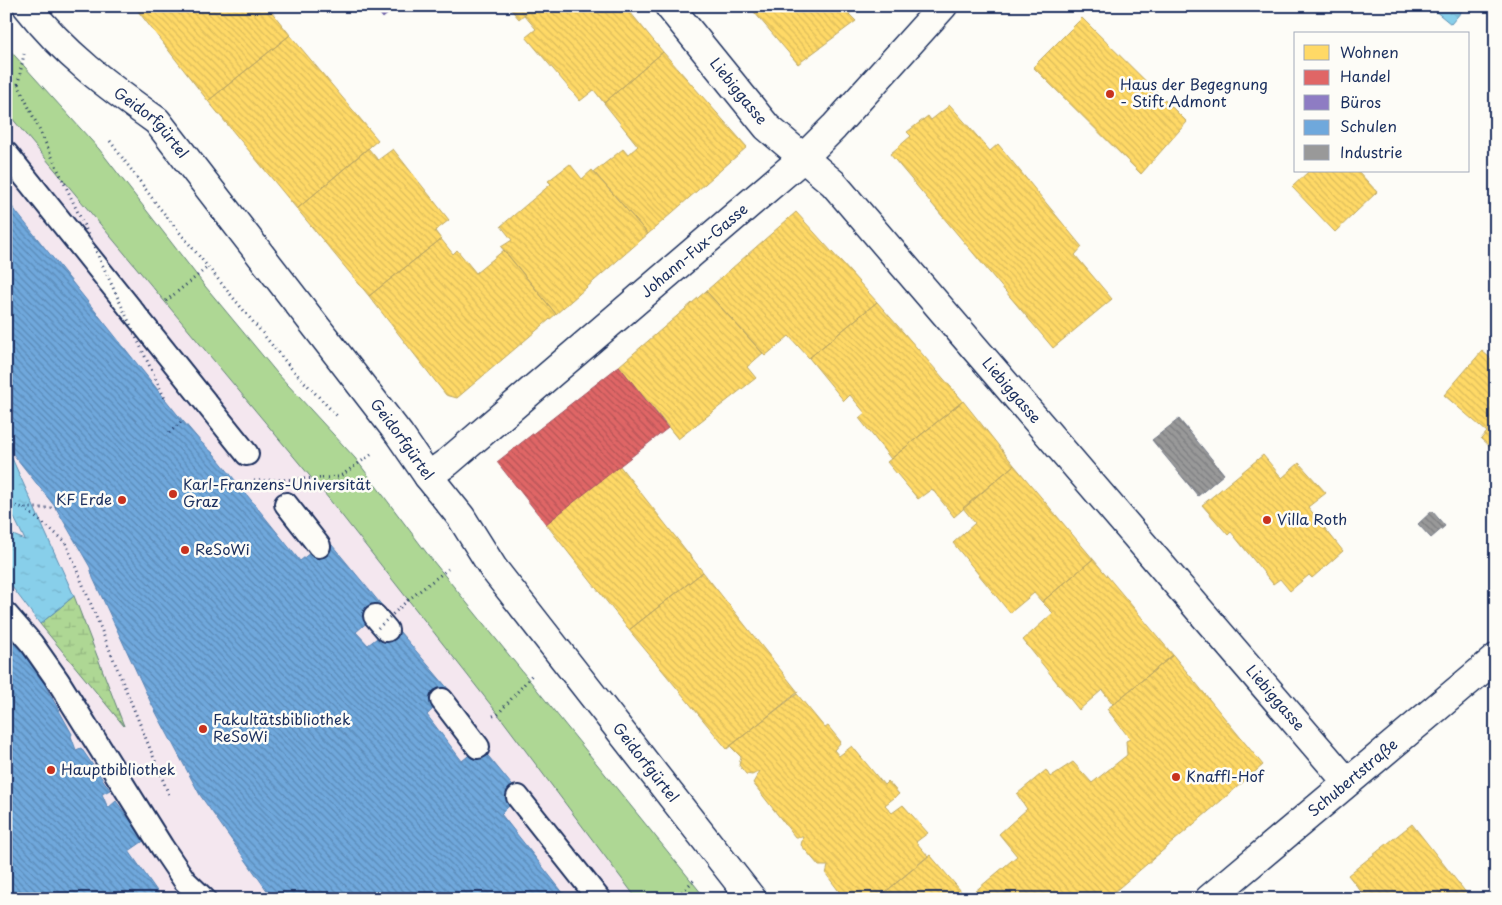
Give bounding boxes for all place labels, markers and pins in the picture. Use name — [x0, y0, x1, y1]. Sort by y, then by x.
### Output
place label: Haus der Begegnung - Stift Admont — [1120, 72, 1268, 112]
marker: Haus der Begegnung - Stift Admont — [1104, 88, 1116, 100]
place label: Karl-Franzens-Universität Graz — [183, 472, 371, 512]
place label: KF Erde — [56, 487, 112, 510]
marker: Karl-Franzens-Universität Graz — [167, 488, 179, 500]
marker: KF Erde — [116, 494, 128, 506]
place label: Villa Roth — [1277, 507, 1347, 530]
marker: Villa Roth — [1261, 514, 1273, 526]
place label: ReSoWi — [195, 537, 250, 560]
marker: ReSoWi — [179, 544, 191, 556]
place label: Fakultätsbibliothek ReSoWi — [213, 707, 351, 747]
marker: Fakultätsbibliothek ReSoWi — [197, 723, 209, 735]
place label: Hauptbibliothek — [61, 757, 176, 780]
marker: Hauptbibliothek — [45, 764, 57, 776]
place label: Knaffl-Hof — [1186, 764, 1265, 787]
marker: Knaffl-Hof — [1170, 771, 1182, 783]

